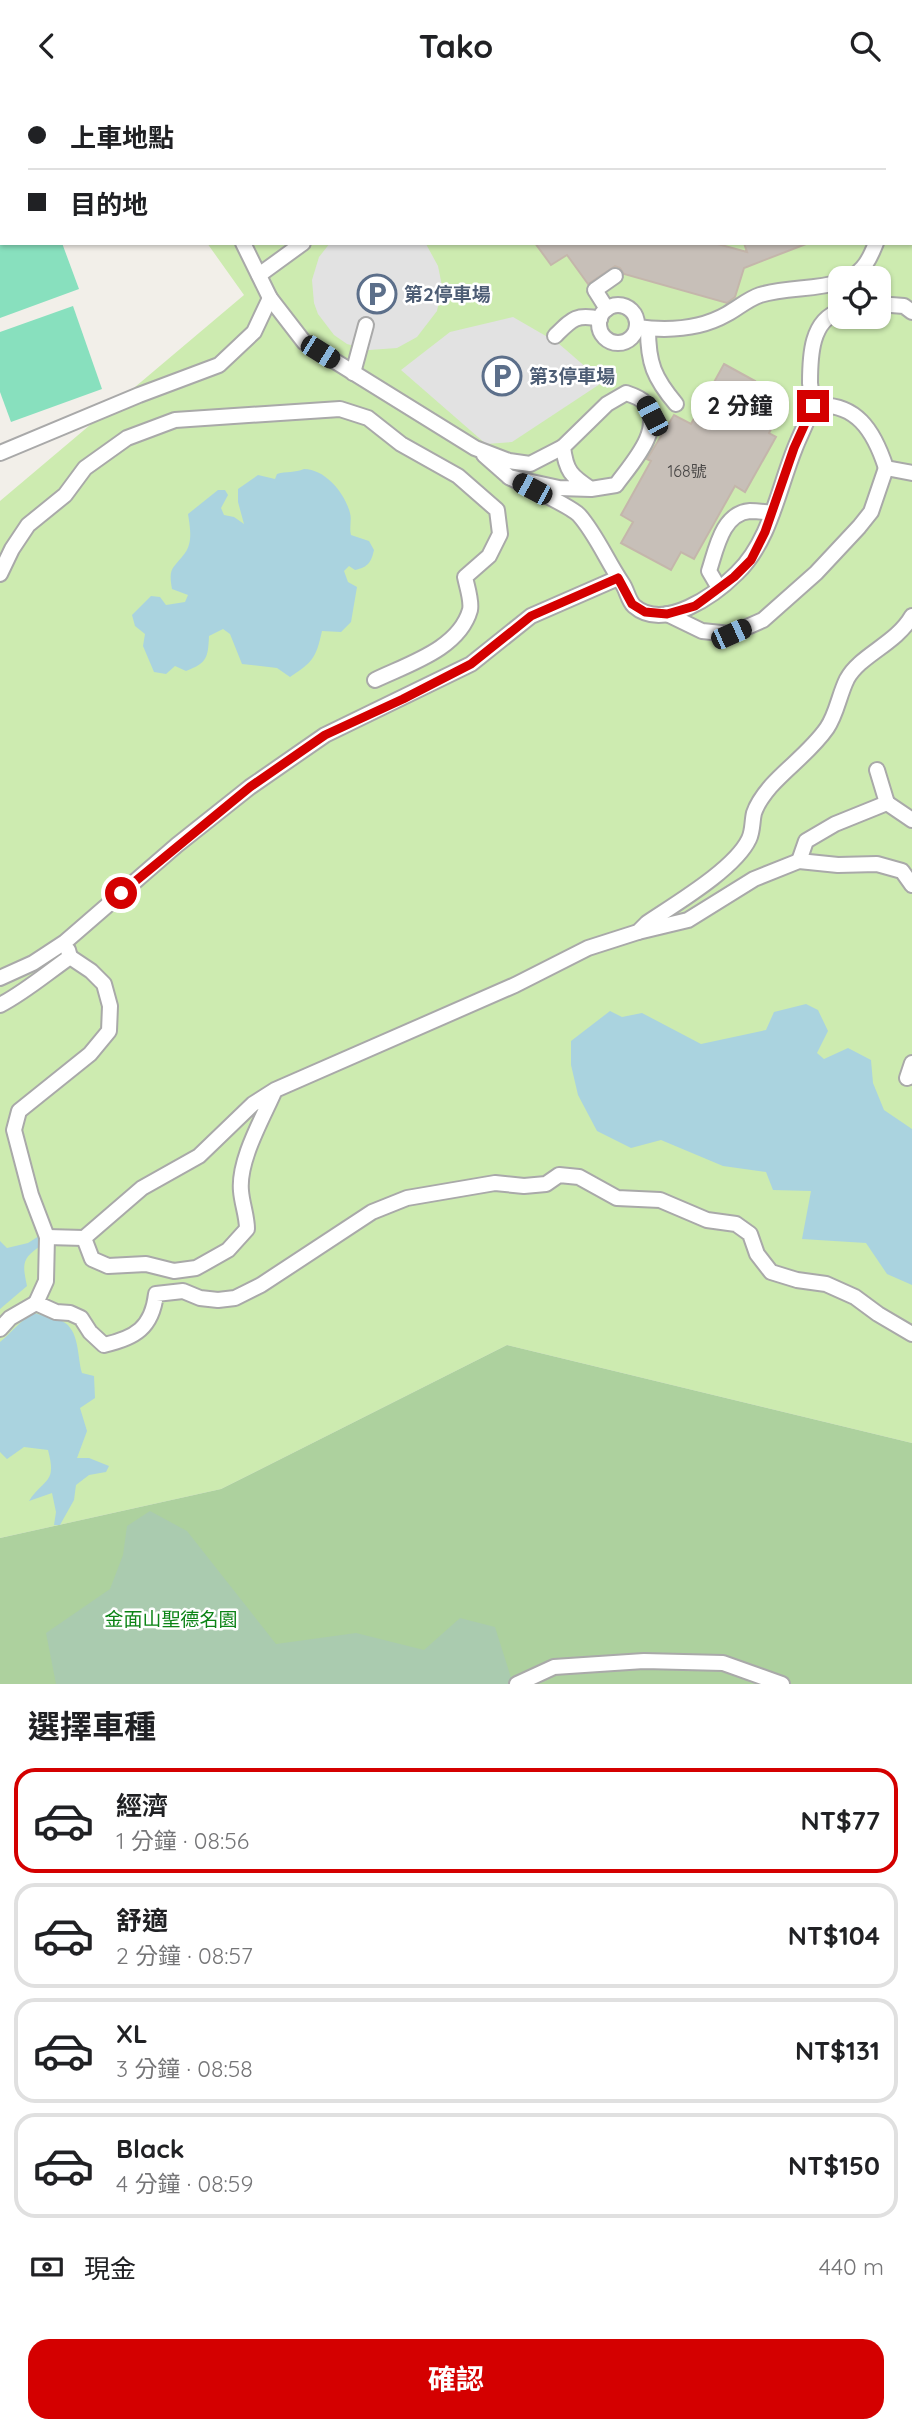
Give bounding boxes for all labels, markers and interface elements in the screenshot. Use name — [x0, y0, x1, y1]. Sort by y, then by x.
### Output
text: Tako — [419, 26, 493, 66]
icon: back — [28, 27, 66, 65]
icon: search — [846, 27, 884, 65]
text: 上車地點 — [70, 121, 174, 154]
text: 目的地 — [70, 188, 148, 221]
map controls — [828, 266, 891, 329]
button: locate — [828, 266, 891, 329]
parking icon: 第2停車場 — [356, 273, 398, 315]
place label: 第2停車場 — [404, 282, 491, 306]
car — [297, 332, 344, 372]
parking icon: 第3停車場 — [481, 355, 523, 397]
place label: 第3停車場 — [529, 364, 615, 388]
callout: 2 分鐘 — [690, 381, 788, 431]
route end — [797, 390, 829, 422]
text: 2 分鐘 — [707, 391, 773, 420]
car — [633, 393, 672, 439]
house number: 168號 — [667, 461, 707, 481]
car — [509, 470, 556, 508]
car — [708, 616, 755, 652]
route start — [105, 877, 137, 909]
park label: 金面山聖德名園 — [104, 1607, 238, 1631]
text: 選擇車種 — [28, 1706, 156, 1746]
icon: car — [32, 1789, 95, 1852]
text: 經濟 — [116, 1789, 168, 1822]
text: NT$77 — [801, 1804, 880, 1837]
text: 1 分鐘 · 08:56 — [116, 1826, 249, 1855]
icon: car — [32, 1904, 95, 1967]
text: 舒適 — [116, 1904, 168, 1937]
text: NT$104 — [788, 1919, 880, 1952]
text: 2 分鐘 · 08:57 — [116, 1941, 253, 1970]
text: XL — [116, 2017, 148, 2050]
icon: car — [32, 2019, 95, 2082]
text: NT$131 — [795, 2034, 880, 2067]
text: 3 分鐘 · 08:58 — [116, 2054, 253, 2083]
text: Black — [116, 2132, 185, 2165]
icon: car — [32, 2134, 95, 2197]
text: NT$150 — [788, 2149, 880, 2182]
text: 4 分鐘 · 08:59 — [116, 2169, 253, 2198]
icon: cash — [28, 2248, 66, 2286]
text: 現金 — [84, 2252, 136, 2285]
text: 440 m — [819, 2252, 884, 2281]
button: 確認 — [28, 2339, 884, 2419]

